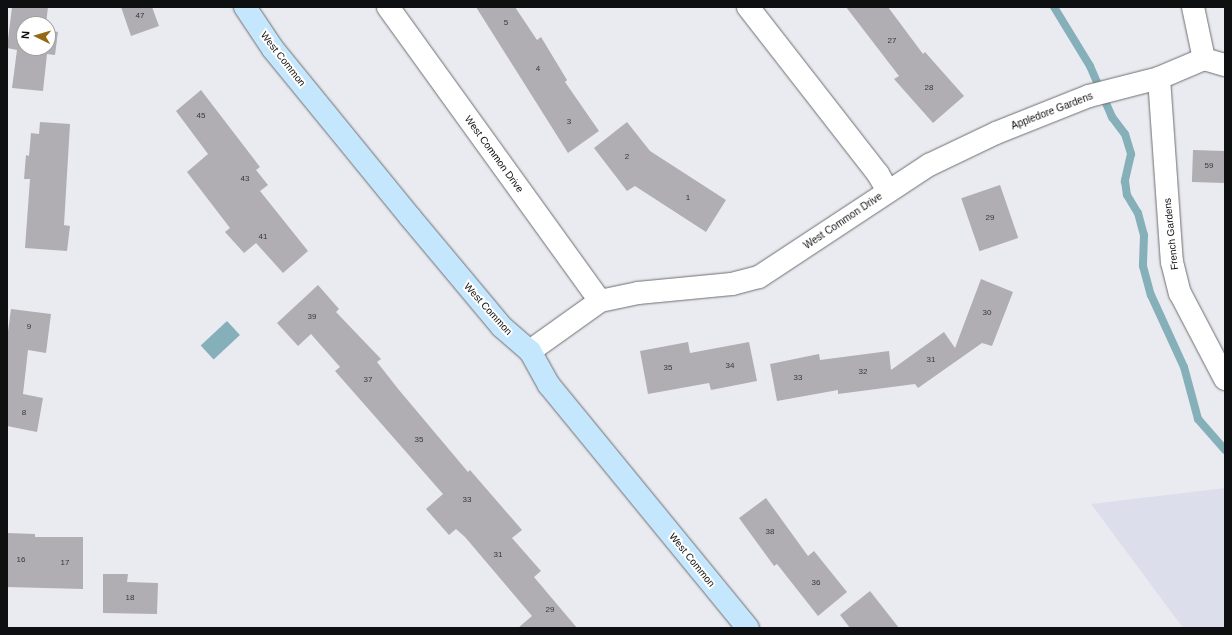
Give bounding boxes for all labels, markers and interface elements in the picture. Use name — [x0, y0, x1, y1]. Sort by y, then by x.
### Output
house number: 47 — [136, 11, 144, 21]
north arrow — [16, 16, 56, 56]
house number: 5 — [504, 18, 508, 28]
street label: West Common — [258, 29, 308, 89]
text: N — [19, 31, 31, 40]
house number: 27 — [888, 36, 896, 46]
house number: 4 — [536, 64, 540, 74]
house number: 28 — [925, 83, 933, 93]
street label: Appledore Gardens — [1009, 90, 1095, 132]
house number: 45 — [197, 111, 205, 121]
street label: West Common Drive — [462, 113, 526, 195]
house number: 3 — [567, 117, 571, 127]
house number: 2 — [625, 152, 629, 162]
house number: 59 — [1205, 161, 1213, 171]
house number: 43 — [241, 174, 249, 184]
street label: West Common Drive — [801, 190, 885, 252]
house number: 1 — [686, 193, 690, 203]
street label: French Gardens — [1161, 197, 1181, 271]
house number: 29 — [986, 213, 994, 223]
house number: 41 — [259, 232, 267, 242]
street label: West Common — [461, 280, 515, 338]
house number: 30 — [983, 308, 991, 318]
house number: 39 — [308, 312, 316, 322]
house number: 9 — [27, 322, 31, 332]
house number: 31 — [927, 355, 935, 365]
house number: 34 — [726, 361, 734, 371]
house number: 35 — [664, 363, 672, 373]
house number: 32 — [859, 367, 867, 377]
house number: 33 — [794, 373, 802, 383]
house number: 37 — [364, 375, 372, 385]
house number: 8 — [22, 408, 26, 418]
house number: 35 — [415, 435, 423, 445]
house number: 33 — [463, 495, 471, 505]
house number: 38 — [766, 527, 774, 537]
street label: West Common — [667, 531, 717, 589]
house number: 31 — [494, 550, 502, 560]
house number: 16 — [17, 555, 25, 565]
house number: 17 — [61, 558, 69, 568]
house number: 36 — [812, 578, 820, 588]
house number: 18 — [126, 593, 134, 603]
house number: 29 — [546, 605, 554, 615]

